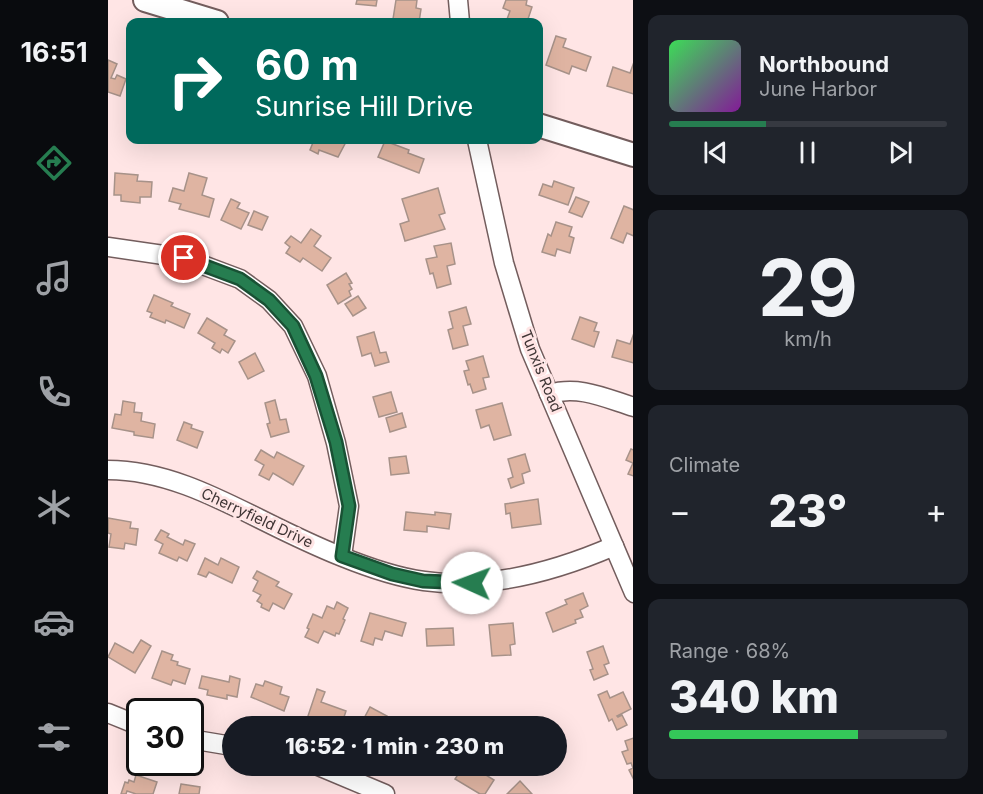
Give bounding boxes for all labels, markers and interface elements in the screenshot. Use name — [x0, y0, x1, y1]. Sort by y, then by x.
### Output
text: 16:51 — [20, 36, 88, 69]
text: 60 m — [255, 39, 359, 90]
icon: right — [156, 42, 234, 120]
text: Northbound — [759, 51, 889, 77]
text: June Harbor — [759, 77, 877, 101]
text: Sunrise Hill Drive — [255, 90, 473, 123]
icon: previous — [699, 136, 732, 169]
icon: pause — [791, 136, 824, 169]
icon: next — [884, 136, 917, 169]
icon: directions — [33, 142, 75, 184]
pin — [158, 232, 209, 283]
text: 29 — [758, 240, 858, 335]
icon: arrive — [167, 241, 200, 274]
icon: music — [33, 257, 75, 299]
street label: Tunxis Road — [516, 327, 566, 414]
text: km/h — [784, 327, 832, 351]
icon: phone — [33, 371, 75, 413]
text: Climate — [669, 453, 740, 477]
street label: Cherryfield Drive — [198, 483, 316, 552]
text: 23° — [769, 483, 847, 538]
icon: climate — [33, 486, 75, 528]
text: − — [669, 491, 691, 531]
text: + — [925, 491, 947, 531]
position arrow — [440, 551, 504, 615]
icon: car — [33, 601, 75, 643]
text: Range · 68% — [669, 639, 790, 663]
text: 340 km — [669, 669, 839, 724]
speed limit sign: 30 — [126, 698, 204, 776]
icon: filters — [33, 716, 75, 758]
text: 16:52 · 1 min · 230 m — [285, 733, 504, 759]

